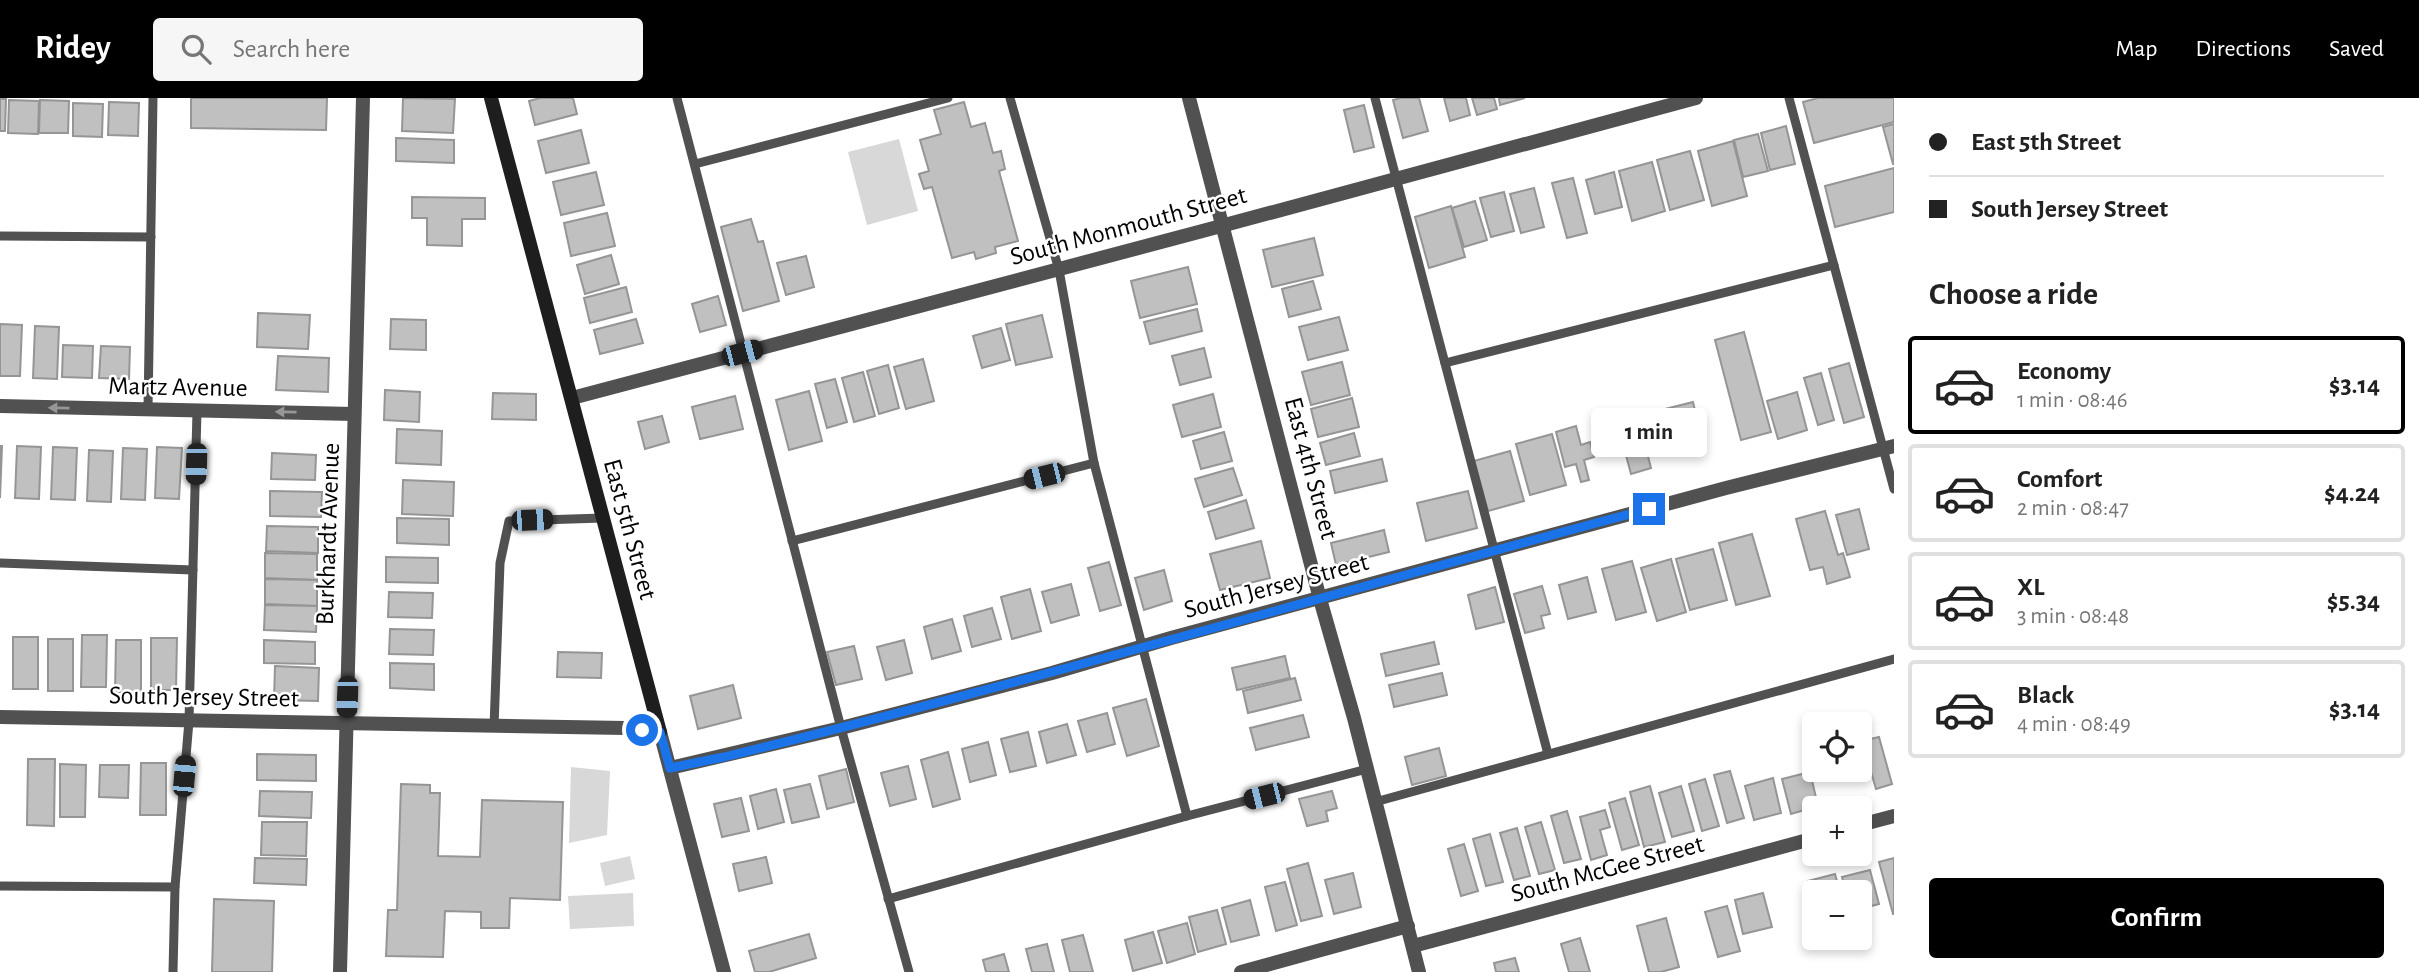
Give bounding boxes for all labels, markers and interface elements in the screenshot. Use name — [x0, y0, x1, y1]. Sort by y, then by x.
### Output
search box — [153, 18, 643, 81]
icon: search — [177, 30, 215, 68]
text: Ridey — [35, 32, 111, 65]
text: Search here — [233, 36, 350, 62]
text: Map — [2115, 37, 2157, 61]
text: Directions — [2195, 37, 2291, 61]
text: Saved — [2329, 37, 2384, 61]
text: East 5th Street — [1971, 129, 2121, 155]
street label: South Monmouth Street — [1007, 182, 1249, 270]
text: South Jersey Street — [1971, 196, 2168, 222]
text: Choose a ride — [1929, 278, 2098, 310]
car — [719, 337, 766, 369]
icon: car — [1933, 354, 1996, 417]
text: Economy — [2017, 358, 2111, 384]
text: $3.14 — [2329, 372, 2380, 398]
street label: Martz Avenue — [108, 373, 248, 401]
text: 1 min · 08:46 — [2017, 389, 2128, 412]
street label: East 4th Street — [1280, 394, 1342, 542]
one-way arrow — [48, 402, 70, 413]
one-way arrow — [275, 406, 297, 418]
callout: 1 min — [1591, 408, 1707, 456]
text: 1 min — [1625, 421, 1673, 444]
street label: Burkhardt Avenue — [312, 442, 344, 626]
car — [185, 443, 208, 485]
street label: East 5th Street — [599, 456, 661, 602]
car — [1022, 461, 1067, 491]
icon: car — [1933, 462, 1996, 525]
text: Comfort — [2017, 466, 2102, 492]
text: $4.24 — [2324, 480, 2380, 506]
route end — [1633, 493, 1665, 525]
text: 2 min · 08:47 — [2017, 497, 2129, 520]
car — [511, 509, 554, 531]
street label: South Jersey Street — [1181, 549, 1371, 623]
icon: car — [1933, 570, 1996, 633]
text: XL — [2017, 574, 2044, 600]
text: $5.34 — [2327, 588, 2380, 614]
text: 3 min · 08:48 — [2017, 605, 2129, 628]
car — [336, 676, 359, 718]
icon: car — [1933, 678, 1996, 741]
street label: South Jersey Street — [109, 682, 299, 712]
text: Black — [2017, 682, 2074, 708]
text: $3.14 — [2329, 696, 2380, 722]
map controls — [1802, 712, 1872, 950]
button: locate — [1802, 712, 1872, 782]
text: 4 min · 08:49 — [2017, 713, 2131, 736]
route start — [626, 714, 658, 746]
car — [172, 754, 197, 798]
car — [1242, 781, 1287, 811]
button: + — [1802, 796, 1872, 866]
street label: South McGee Street — [1508, 831, 1706, 907]
button: Confirm — [1929, 878, 2384, 958]
button: − — [1802, 880, 1872, 950]

